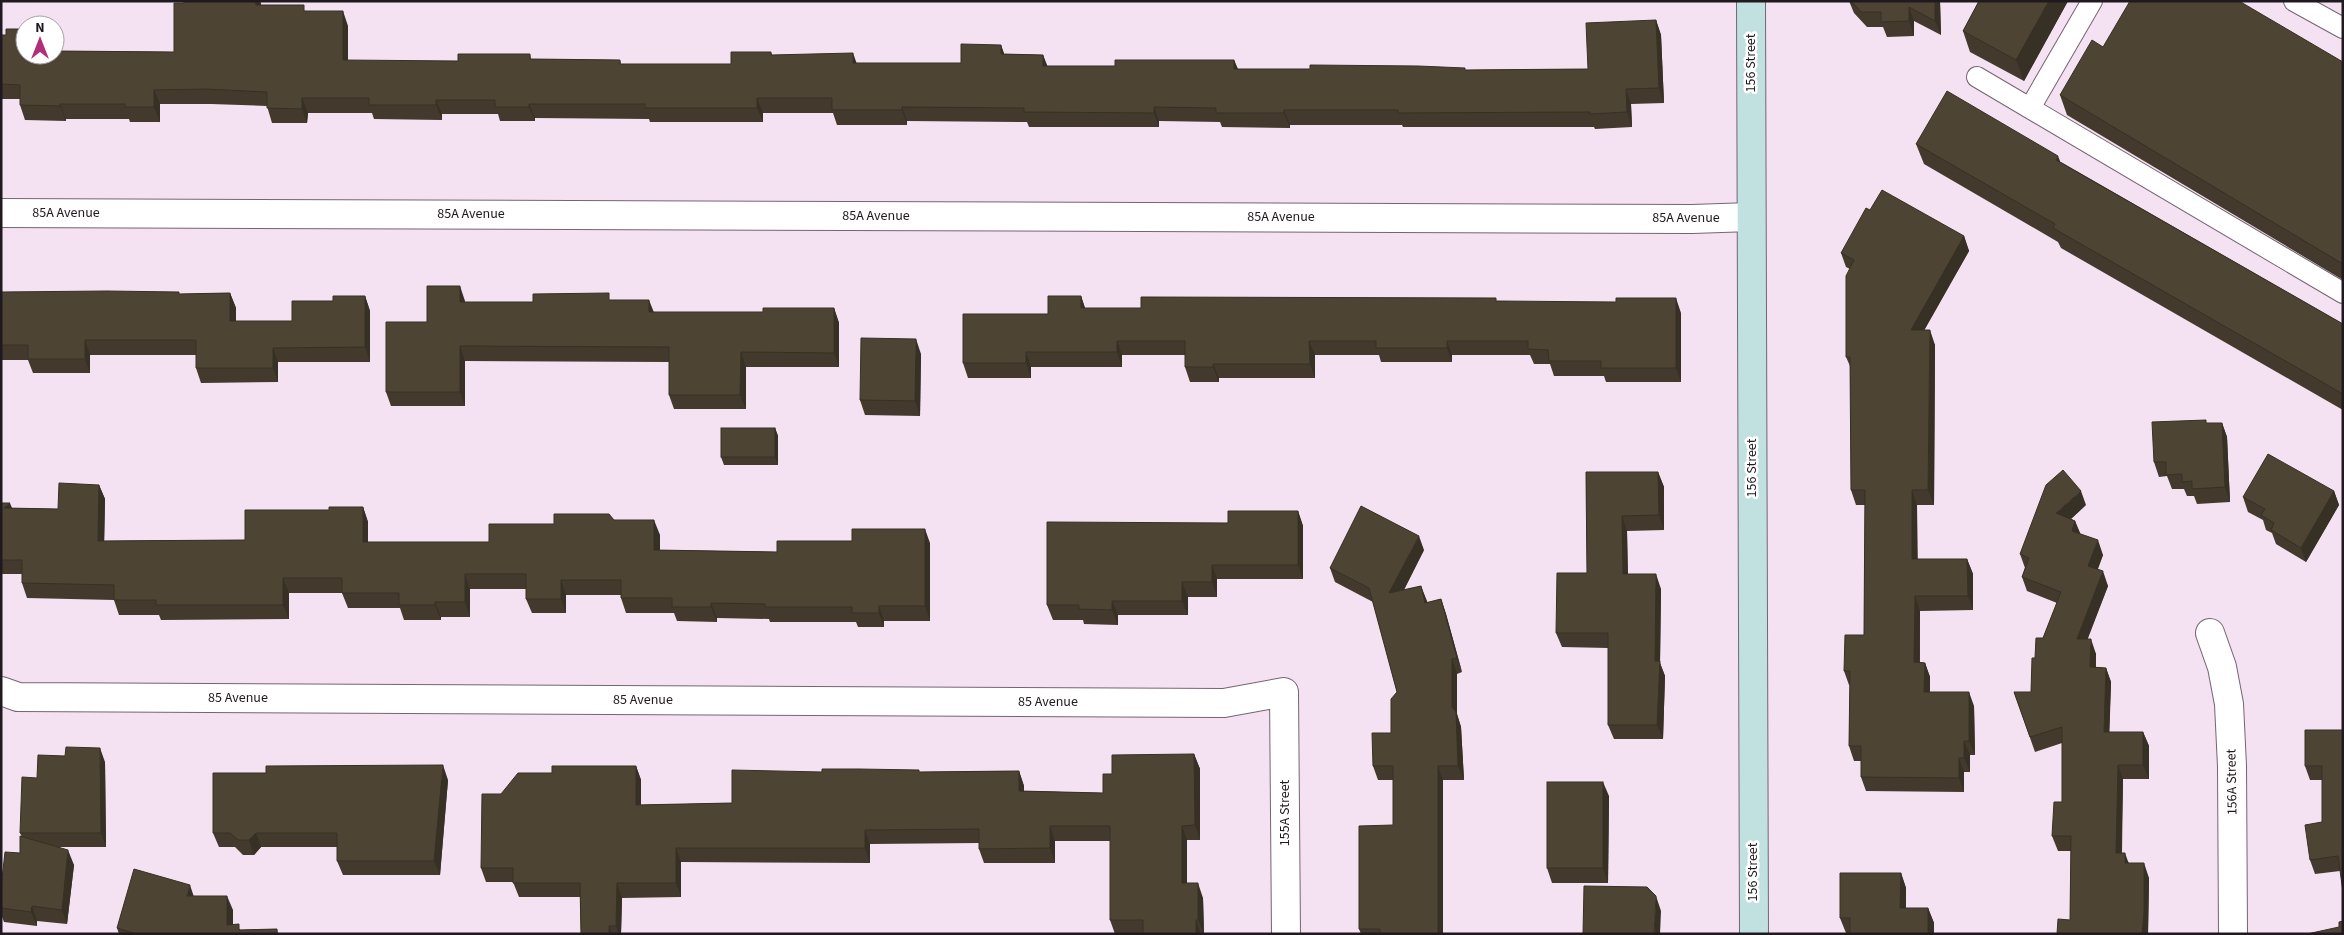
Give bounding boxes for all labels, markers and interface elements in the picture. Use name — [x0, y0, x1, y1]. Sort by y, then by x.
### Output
north arrow — [15, 15, 65, 65]
text: N — [35, 18, 45, 38]
street label: 156 Street — [1741, 33, 1761, 92]
street label: 85A Avenue — [32, 203, 100, 223]
street label: 85A Avenue — [437, 204, 505, 224]
street label: 85A Avenue — [842, 206, 910, 226]
street label: 85A Avenue — [1247, 207, 1315, 227]
street label: 85A Avenue — [1652, 208, 1720, 228]
street label: 156 Street — [1742, 438, 1762, 497]
street label: 85 Avenue — [208, 688, 268, 708]
street label: 85 Avenue — [613, 690, 673, 710]
street label: 85 Avenue — [1018, 692, 1078, 712]
street label: 156A Street — [2221, 748, 2243, 815]
street label: 155A Street — [1275, 780, 1295, 846]
street label: 156 Street — [1743, 842, 1763, 901]

